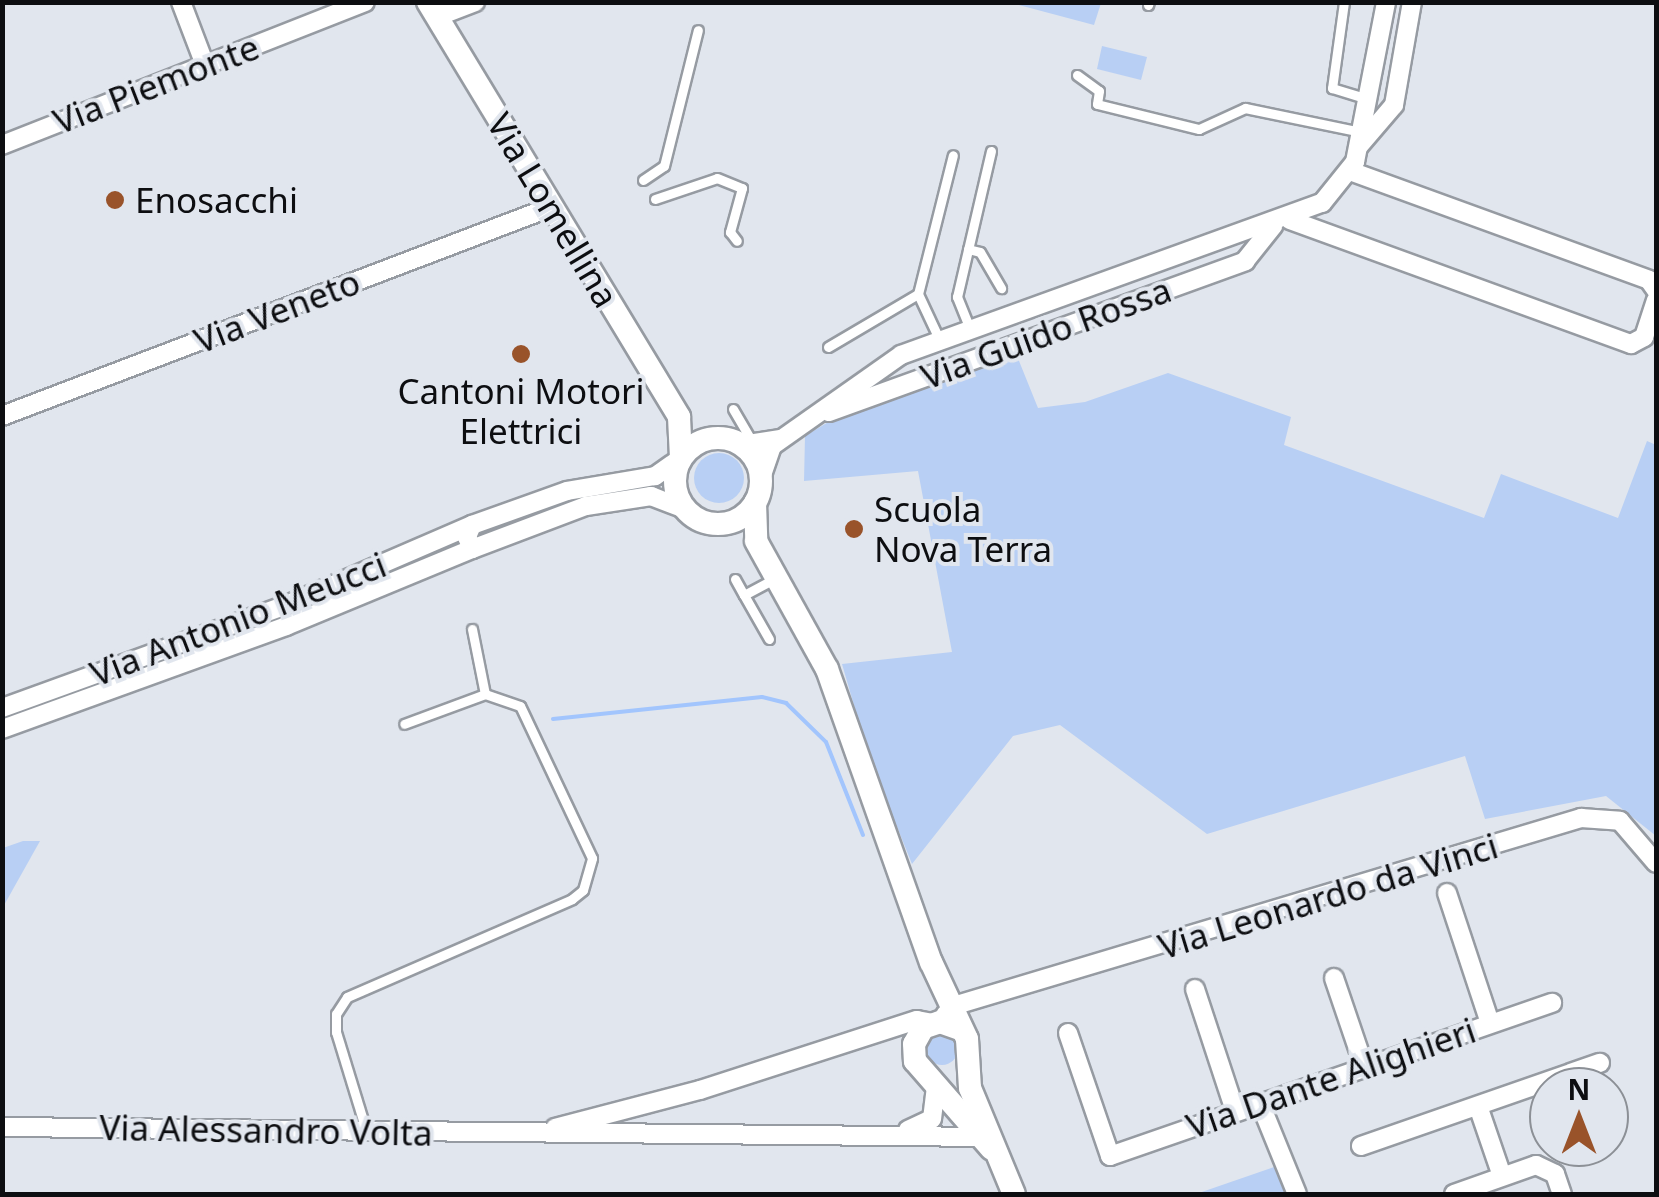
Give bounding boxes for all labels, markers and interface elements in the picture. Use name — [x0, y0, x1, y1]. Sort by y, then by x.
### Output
street label: Via Piemonte — [47, 26, 265, 142]
street label: Via Lomellina — [479, 105, 627, 315]
place label: Enosacchi — [135, 179, 298, 221]
marker: Enosacchi — [104, 189, 126, 211]
street label: Via Veneto — [188, 260, 366, 362]
street label: Via Guido Rossa — [915, 268, 1177, 398]
marker: Cantoni Motori Elettrici — [510, 343, 532, 365]
place label: Cantoni Motori Elettrici — [397, 370, 645, 452]
place label: Scuola Nova Terra — [874, 488, 1052, 570]
marker: Scuola Nova Terra — [843, 518, 865, 540]
street label: Via Antonio Meucci — [84, 543, 392, 695]
street label: Via Leonardo da Vinci — [1153, 824, 1503, 968]
street label: Via Dante Alighieri — [1181, 1009, 1481, 1147]
north arrow — [1529, 1067, 1629, 1167]
text: N — [1568, 1070, 1590, 1108]
street label: Via Alessandro Volta — [99, 1106, 433, 1154]

